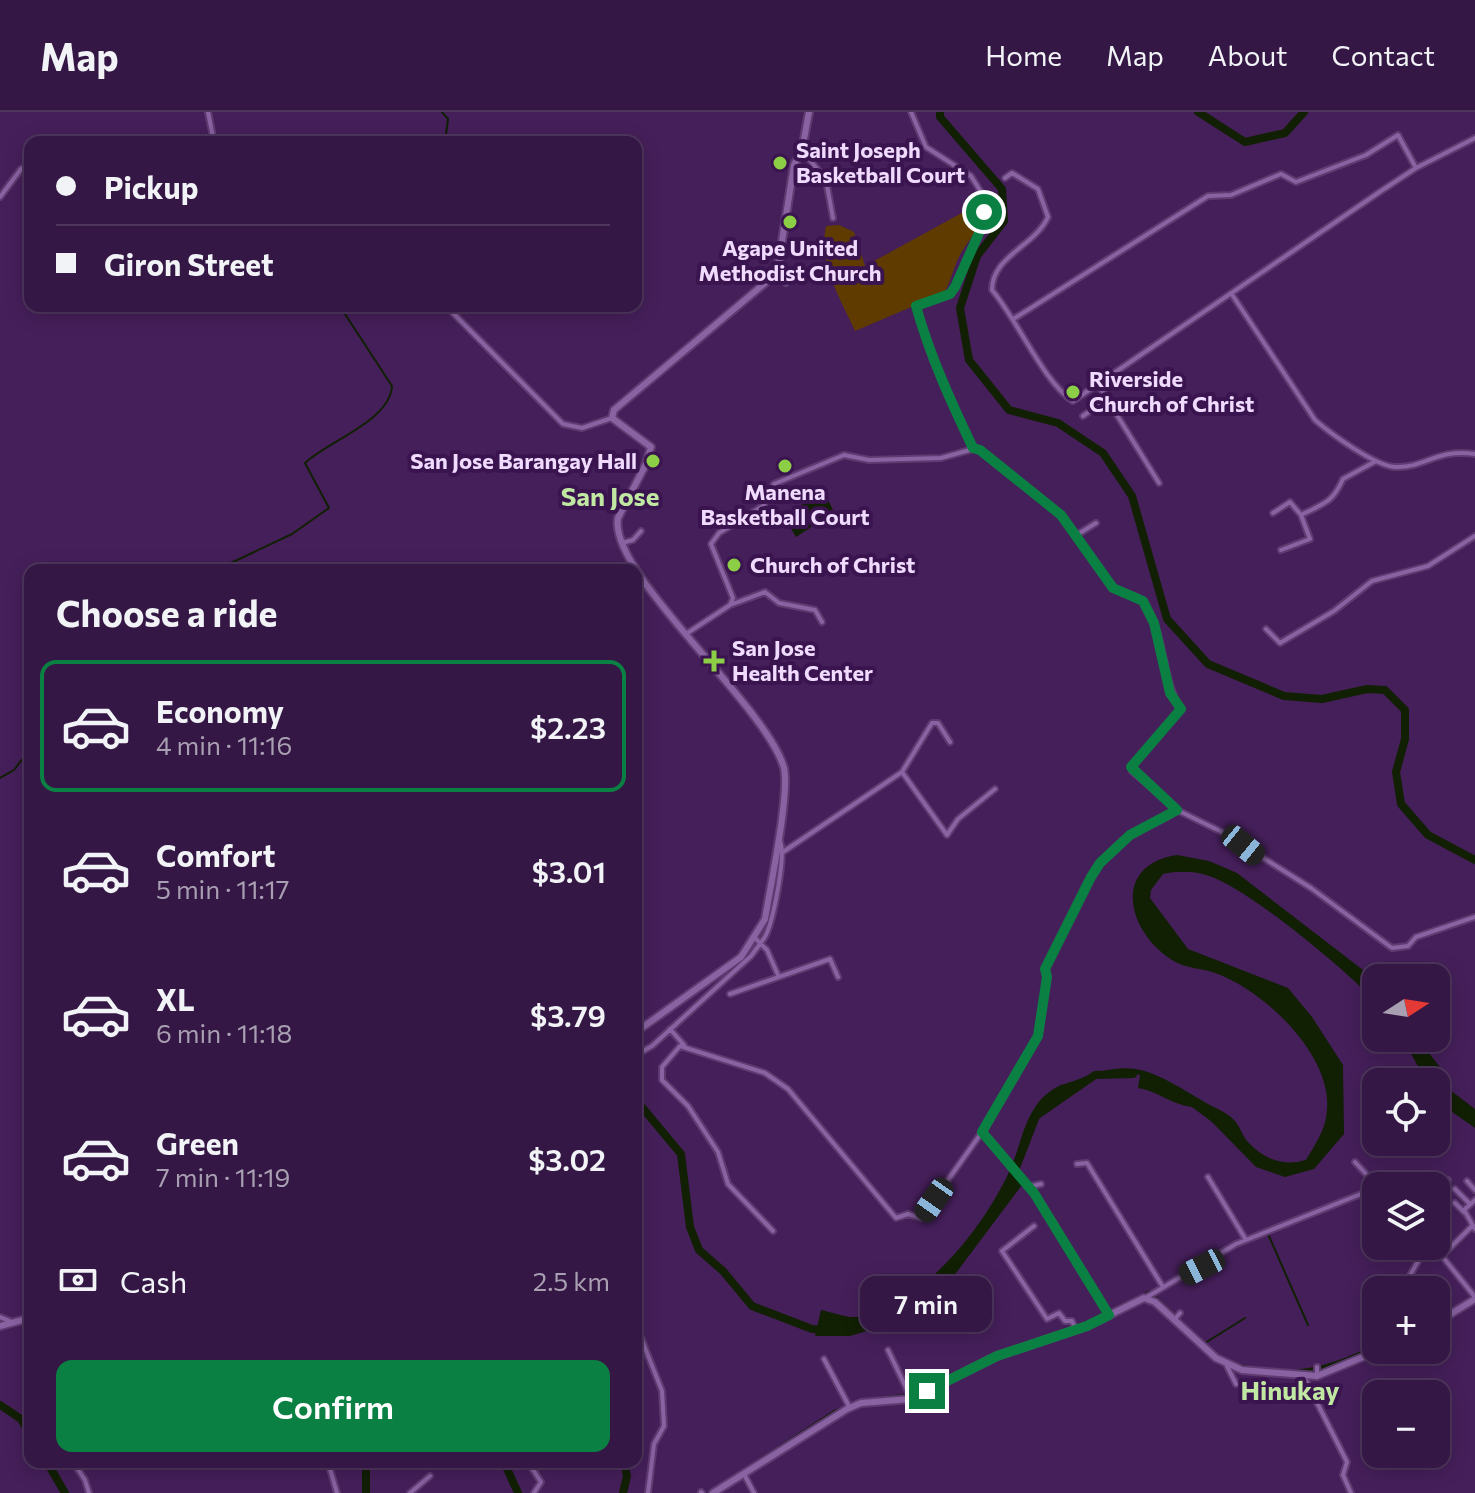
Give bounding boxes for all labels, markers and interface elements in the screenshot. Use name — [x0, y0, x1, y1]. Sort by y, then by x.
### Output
text: Map — [40, 32, 119, 79]
text: Home — [985, 38, 1062, 72]
text: Map — [1106, 38, 1164, 72]
text: About — [1208, 38, 1288, 72]
text: Contact — [1332, 38, 1435, 72]
place label: Saint Joseph Basketball Court — [796, 136, 965, 188]
marker: Saint Joseph Basketball Court — [771, 154, 789, 172]
text: Pickup — [104, 168, 198, 205]
route start — [966, 194, 1002, 230]
marker: Agape United Methodist Church — [781, 213, 799, 231]
place label: Agape United Methodist Church — [699, 234, 881, 286]
text: Giron Street — [104, 245, 274, 282]
place label: Riverside Church of Christ — [1089, 365, 1254, 417]
marker: Riverside Church of Christ — [1064, 383, 1082, 401]
place label: San Jose Barangay Hall — [410, 447, 637, 474]
marker: San Jose Barangay Hall — [644, 452, 662, 470]
marker: Manena Basketball Court — [776, 457, 794, 475]
place label: Manena Basketball Court — [700, 478, 870, 530]
district label: San Jose — [561, 480, 659, 511]
place label: Church of Christ — [750, 551, 915, 578]
marker: Church of Christ — [725, 556, 743, 574]
text: Choose a ride — [56, 590, 277, 634]
place label: San Jose Health Center — [732, 634, 873, 686]
marker: San Jose Health Center — [703, 650, 725, 672]
icon: car — [60, 690, 132, 762]
text: Economy — [156, 692, 284, 729]
text: $2.23 — [530, 708, 606, 745]
text: 4 min · 11:16 — [156, 729, 292, 760]
car — [1217, 821, 1269, 869]
icon: car — [60, 834, 132, 906]
text: Comfort — [156, 836, 275, 873]
text: $3.01 — [532, 852, 606, 889]
text: 5 min · 11:17 — [156, 873, 289, 904]
north arrow — [1362, 964, 1450, 1052]
map controls — [1362, 964, 1450, 1468]
icon: car — [60, 978, 132, 1050]
text: XL — [156, 980, 195, 1017]
text: $3.79 — [530, 996, 606, 1033]
text: 6 min · 11:18 — [156, 1017, 292, 1048]
button: locate — [1362, 1068, 1450, 1156]
icon: car — [60, 1122, 132, 1194]
text: Green — [156, 1124, 239, 1161]
text: $3.02 — [528, 1140, 606, 1177]
text: 7 min · 11:19 — [156, 1161, 290, 1192]
button: layers — [1362, 1172, 1450, 1260]
car — [910, 1173, 958, 1227]
car — [1175, 1245, 1229, 1289]
icon: cash — [56, 1258, 100, 1302]
text: Cash — [120, 1262, 187, 1299]
text: 2.5 km — [533, 1265, 610, 1296]
callout: 7 min — [861, 1275, 993, 1331]
button: + — [1362, 1276, 1450, 1364]
text: 7 min — [894, 1288, 958, 1319]
button: Confirm — [56, 1360, 610, 1452]
route end — [909, 1373, 945, 1409]
district label: Hinukay — [1240, 1374, 1340, 1405]
button: − — [1362, 1380, 1450, 1468]

